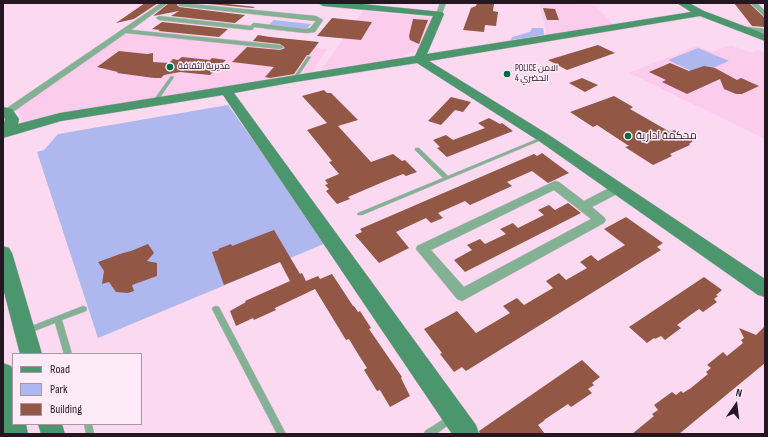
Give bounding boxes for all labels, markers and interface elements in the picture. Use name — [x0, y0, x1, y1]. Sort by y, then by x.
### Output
marker: مديرية الثقافة — [165, 62, 175, 72]
place label: مديرية الثقافة — [178, 62, 230, 72]
place label: POLICE الامن الحضري 4 — [515, 64, 558, 85]
marker: POLICE الامن الحضري 4 — [502, 69, 512, 79]
place label: محكمة ادارية — [636, 129, 697, 143]
marker: محكمة ادارية — [623, 131, 633, 141]
legend — [12, 353, 142, 425]
text: Road — [50, 362, 70, 377]
text: Park — [50, 382, 68, 397]
north arrow — [716, 385, 756, 425]
text: N — [735, 386, 743, 400]
text: Building — [50, 402, 82, 417]

